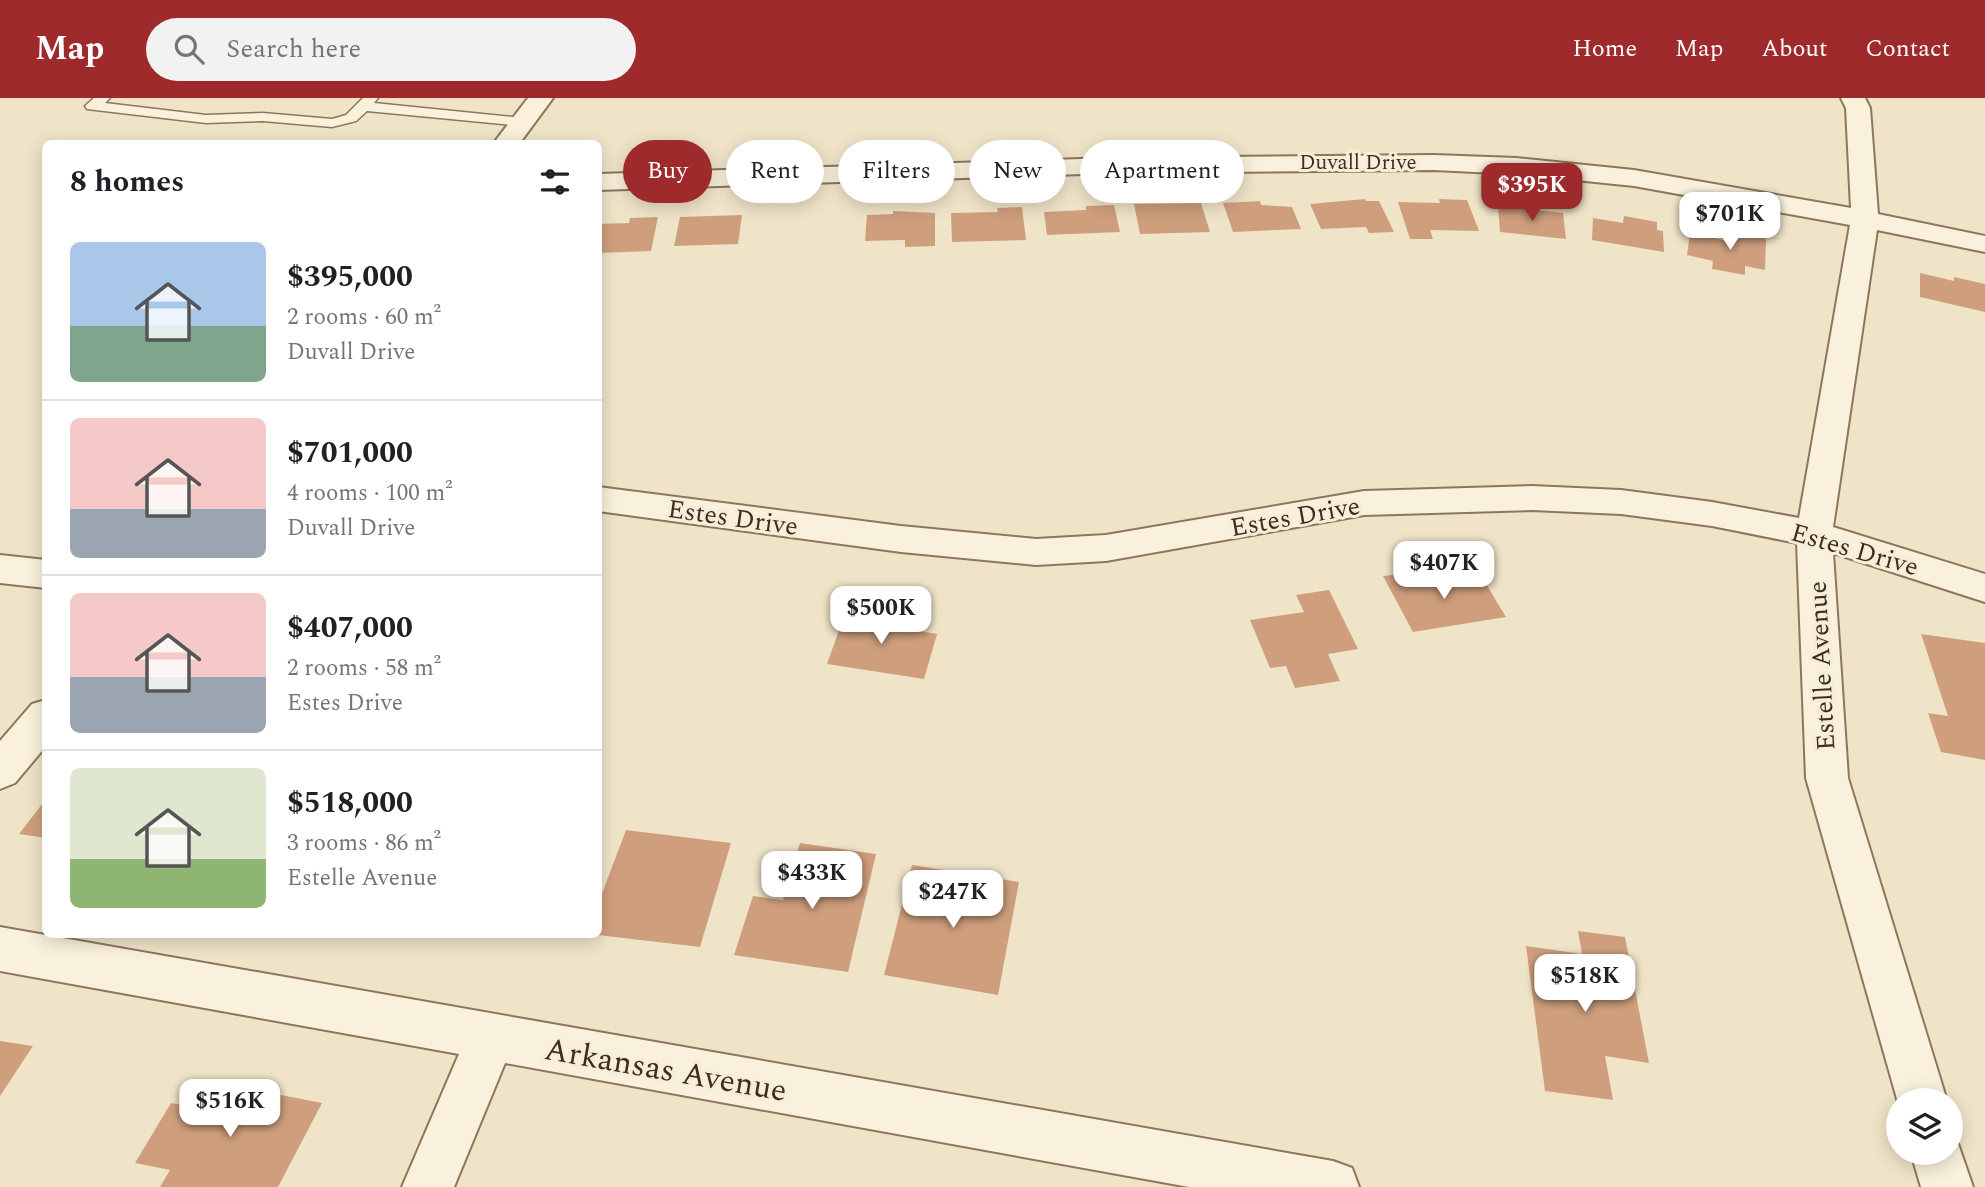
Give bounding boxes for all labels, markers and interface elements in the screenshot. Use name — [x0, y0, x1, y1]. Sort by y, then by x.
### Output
search box — [146, 18, 636, 81]
text: Map — [35, 24, 104, 74]
text: Search here — [226, 29, 361, 69]
icon: search — [170, 30, 208, 68]
text: Home — [1572, 31, 1637, 67]
text: Map — [1675, 31, 1723, 67]
text: About — [1761, 31, 1827, 67]
text: Contact — [1865, 31, 1950, 67]
chip: Buy — [623, 140, 712, 203]
chip: Rent — [726, 140, 824, 203]
chip: Filters — [838, 140, 955, 203]
chip: New — [969, 140, 1066, 203]
chip: Apartment — [1080, 140, 1244, 203]
street label: Duvall Drive — [1299, 147, 1417, 179]
text: 8 homes — [70, 159, 184, 205]
icon: filters — [536, 163, 574, 201]
pin: $395K — [1483, 164, 1581, 223]
text: $395K — [1497, 168, 1567, 203]
pin: $701K — [1681, 192, 1779, 252]
text: $701K — [1695, 197, 1765, 232]
text: $395,000 — [287, 254, 413, 300]
icon: home — [126, 270, 210, 354]
text: 2 rooms · 60 m² — [287, 300, 441, 335]
text: Duvall Drive — [287, 335, 416, 370]
text: $701,000 — [287, 430, 413, 476]
icon: home — [126, 446, 210, 530]
text: 4 rooms · 100 m² — [287, 476, 453, 511]
street label: Estes Drive — [1227, 486, 1363, 548]
street label: Estes Drive — [665, 489, 801, 547]
text: Duvall Drive — [287, 511, 416, 546]
street label: Estes Drive — [1786, 513, 1923, 587]
pin: $407K — [1395, 542, 1493, 601]
text: $407K — [1409, 546, 1479, 581]
street label: Estelle Avenue — [1798, 580, 1846, 752]
pin: $500K — [832, 587, 930, 646]
text: $500K — [846, 591, 916, 626]
text: $407,000 — [287, 605, 413, 651]
icon: home — [126, 621, 210, 705]
text: 2 rooms · 58 m² — [287, 651, 441, 686]
text: Estes Drive — [287, 686, 403, 721]
text: $518,000 — [287, 780, 413, 826]
icon: home — [126, 796, 210, 880]
text: 3 rooms · 86 m² — [287, 826, 441, 861]
pin: $433K — [763, 852, 861, 911]
text: $433K — [777, 856, 847, 891]
text: Estelle Avenue — [287, 861, 437, 896]
pin: $247K — [904, 870, 1002, 930]
text: $247K — [918, 875, 988, 910]
pin: $518K — [1536, 954, 1634, 1014]
text: $518K — [1550, 959, 1620, 994]
street label: Arkansas Avenue — [541, 1025, 791, 1116]
pin: $516K — [181, 1080, 279, 1139]
text: $516K — [195, 1084, 265, 1119]
map controls — [1886, 1088, 1963, 1165]
button: layers — [1886, 1088, 1963, 1165]

